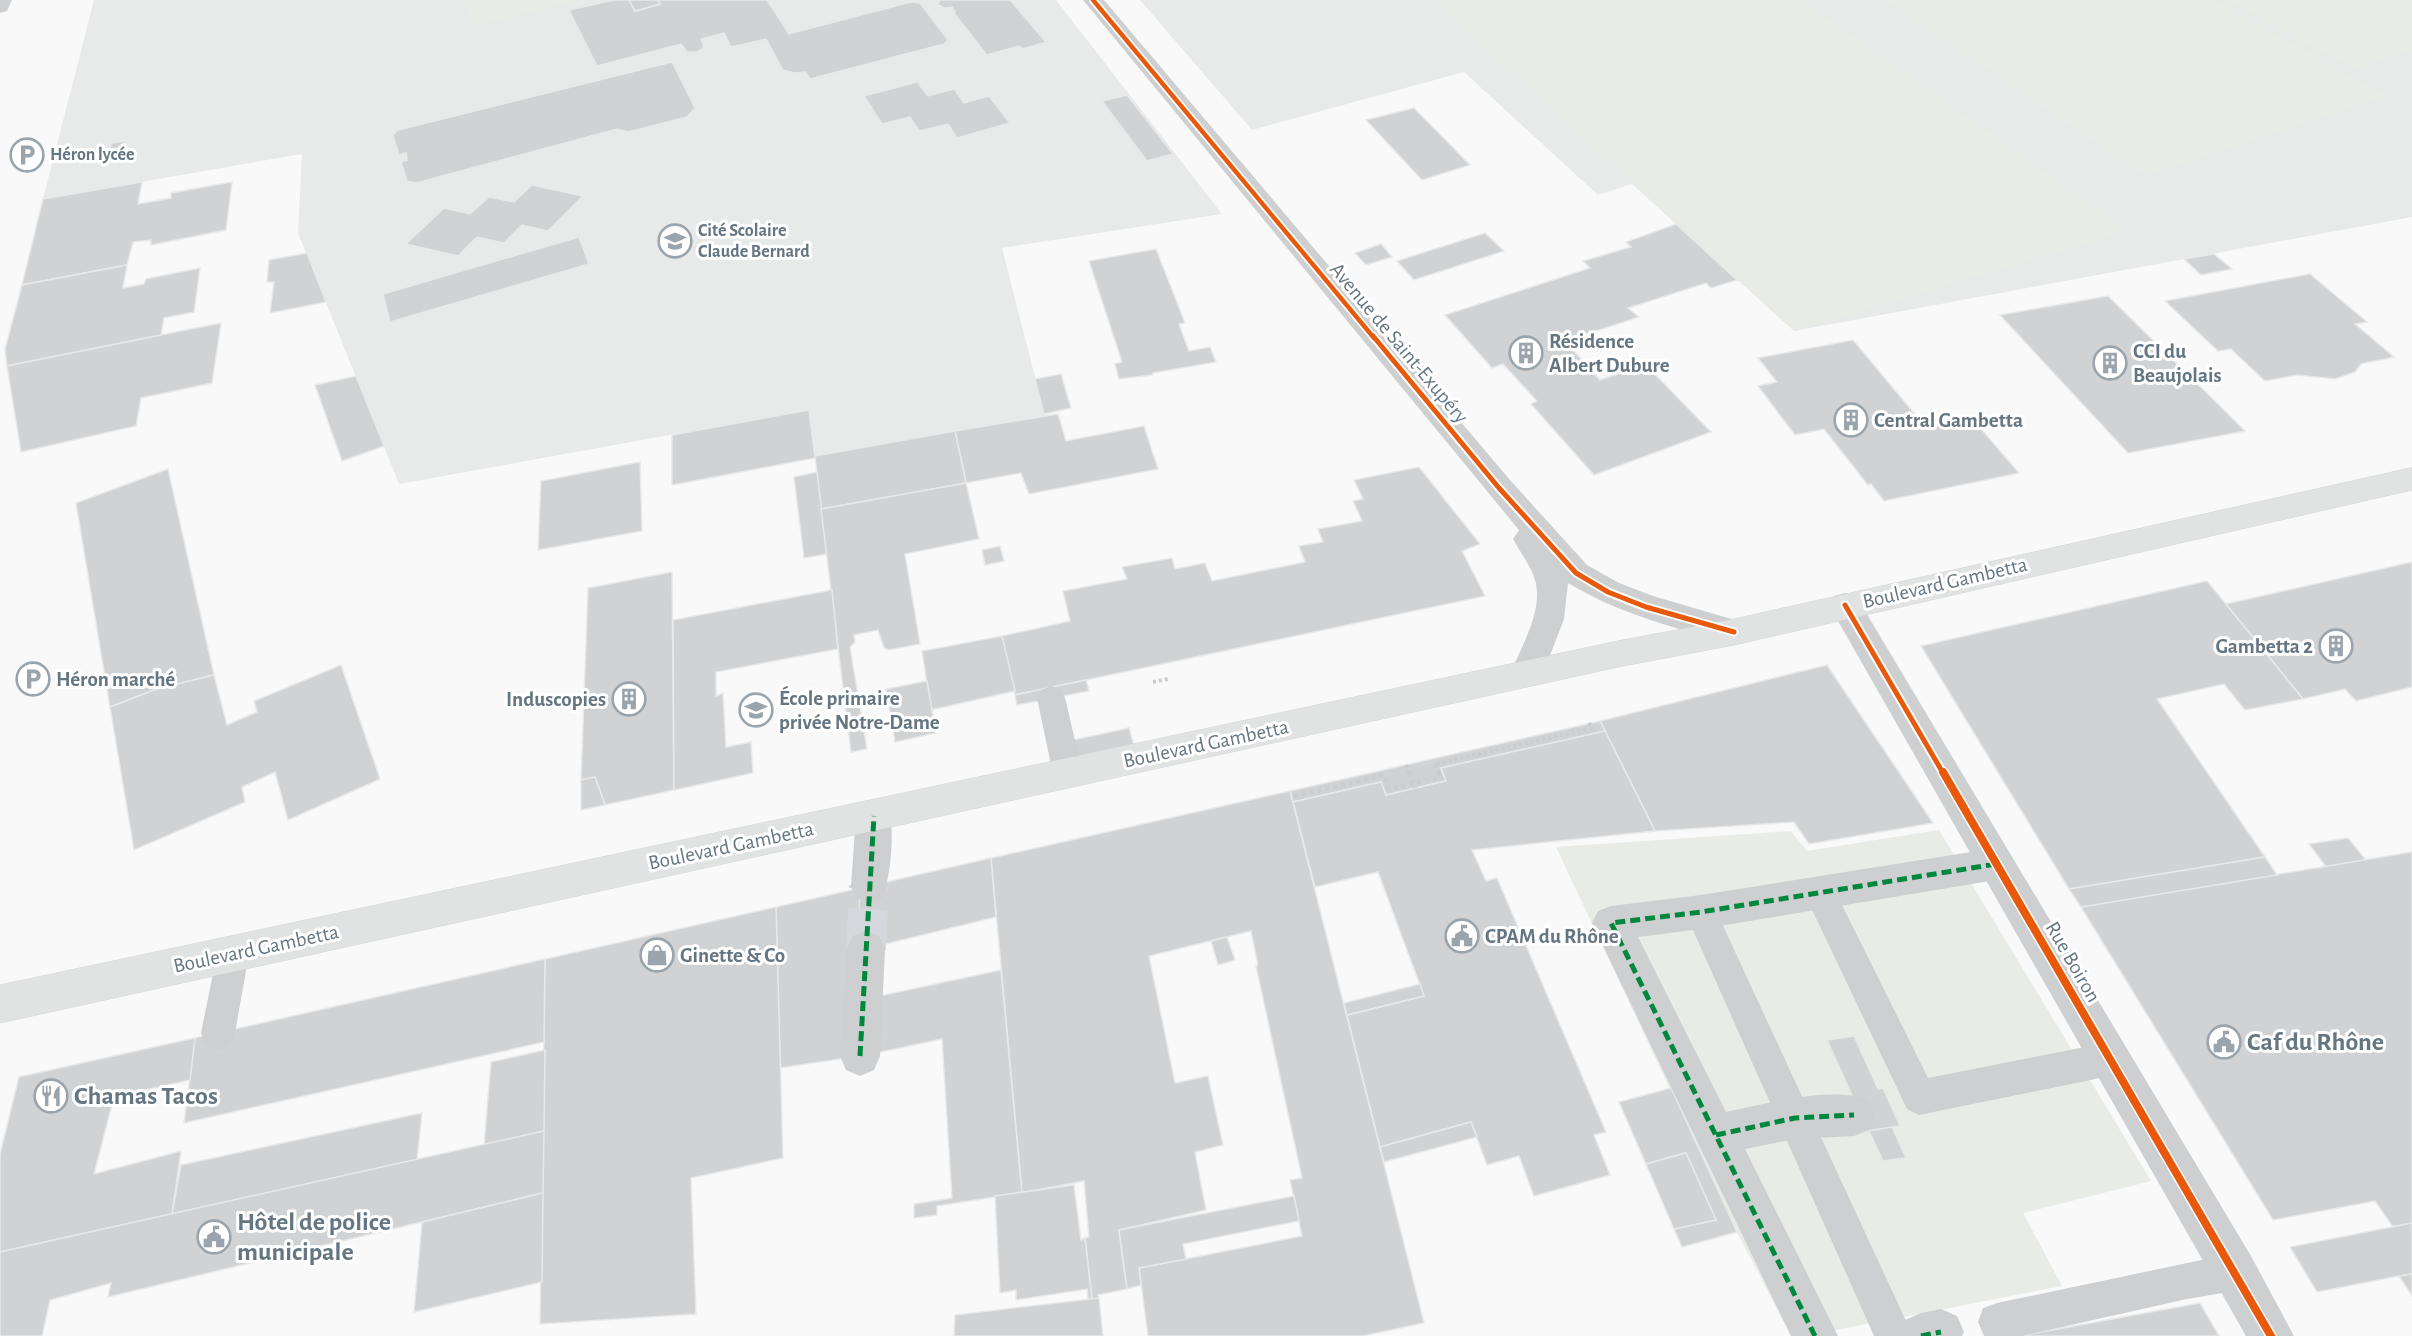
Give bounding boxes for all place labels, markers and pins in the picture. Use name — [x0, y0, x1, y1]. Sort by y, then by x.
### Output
parking icon: Héron lycée — [9, 137, 45, 173]
place label: Héron lycée — [50, 146, 134, 164]
place label: Cité Scolaire Claude Bernard — [698, 222, 810, 261]
school or university icon: Cité Scolaire Claude Bernard — [657, 223, 693, 259]
place label: Résidence Albert Dubure — [1549, 331, 1670, 376]
building icon: Résidence Albert Dubure — [1508, 335, 1544, 371]
place label: CCI du Beaujolais — [2133, 341, 2222, 386]
building icon: CCI du Beaujolais — [2092, 345, 2128, 381]
building icon: Central Gambetta — [1833, 402, 1869, 438]
place label: Central Gambetta — [1874, 410, 2023, 431]
building icon: Gambetta 2 — [2318, 628, 2354, 664]
place label: Gambetta 2 — [2215, 636, 2313, 657]
parking icon: Héron marché — [15, 661, 51, 697]
place label: Héron marché — [56, 669, 175, 690]
building icon: Induscopies — [611, 681, 647, 717]
place label: École primaire privée Notre-Dame — [779, 685, 940, 733]
place label: Induscopies — [506, 689, 606, 710]
school or university icon: École primaire privée Notre-Dame — [738, 692, 774, 728]
public building icon: CPAM du Rhône — [1444, 918, 1480, 954]
place label: CPAM du Rhône — [1485, 926, 1619, 947]
shop icon: Ginette & Co — [639, 937, 675, 973]
place label: Ginette & Co — [680, 945, 785, 966]
public building icon: Caf du Rhône — [2206, 1024, 2242, 1060]
place label: Caf du Rhône — [2247, 1029, 2384, 1055]
restaurant icon: Chamas Tacos — [33, 1078, 69, 1114]
place label: Chamas Tacos — [74, 1083, 218, 1109]
place label: Hôtel de police municipale — [237, 1209, 391, 1265]
public building icon: Hôtel de police municipale — [196, 1219, 232, 1255]

